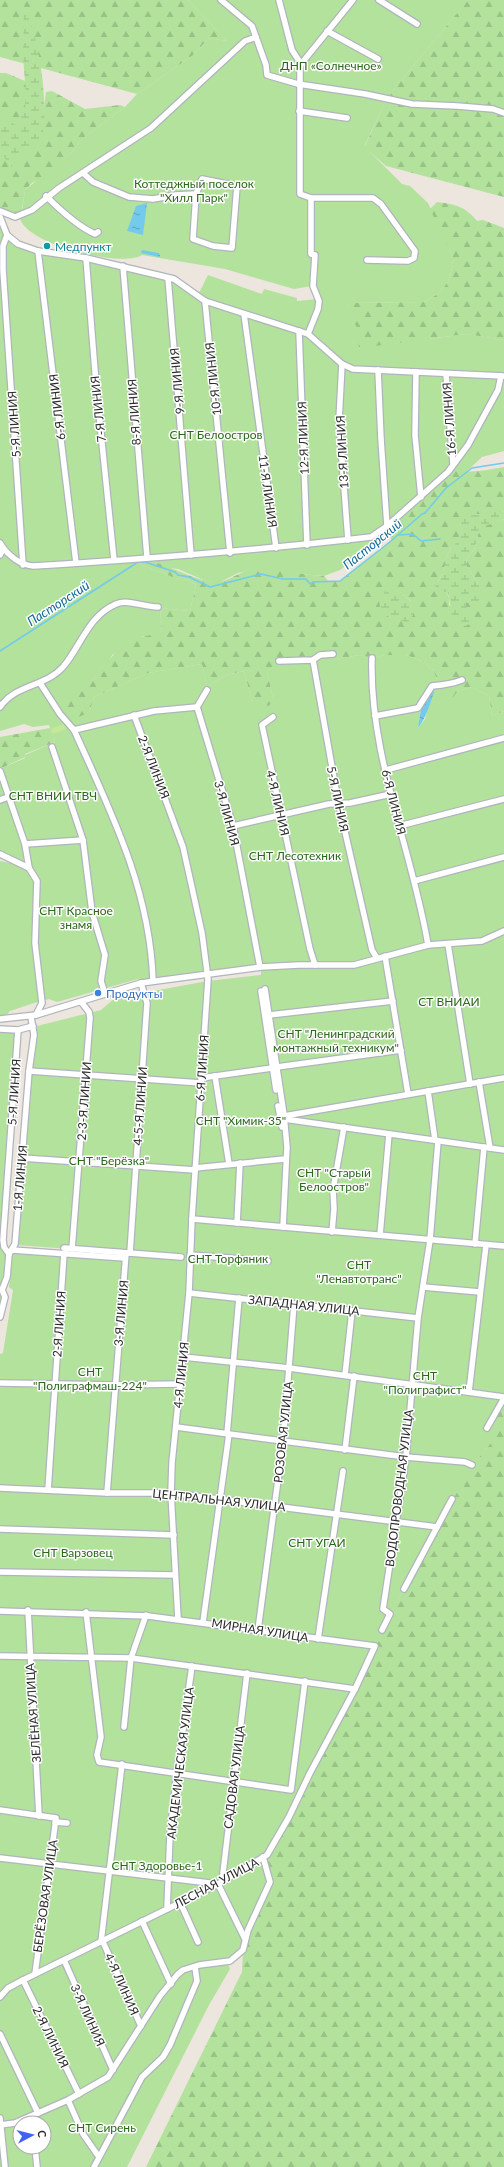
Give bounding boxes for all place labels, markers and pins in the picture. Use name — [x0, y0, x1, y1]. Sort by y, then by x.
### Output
place label: Медпункт — [55, 239, 112, 254]
marker: Медпункт — [42, 241, 52, 251]
place label: Продукты — [106, 986, 162, 1001]
marker: Продукты — [93, 988, 103, 998]

